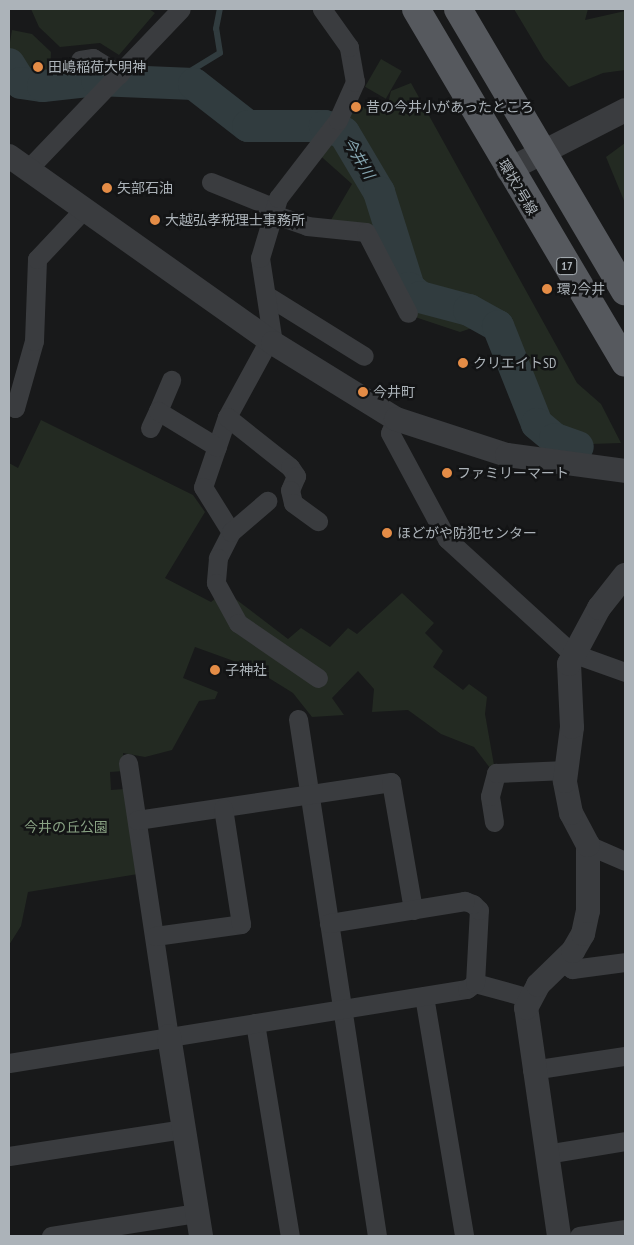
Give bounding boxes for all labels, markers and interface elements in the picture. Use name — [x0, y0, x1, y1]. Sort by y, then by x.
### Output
place label: 田嶋稲荷大明神 — [48, 59, 146, 75]
marker: 田嶋稲荷大明神 — [32, 61, 44, 73]
place label: 昔の今井小があったところ — [366, 99, 534, 115]
marker: 昔の今井小があったところ — [350, 101, 362, 113]
water label: 今井川 — [340, 134, 378, 182]
street label: 環状2号線 — [495, 156, 541, 218]
place label: 矢部石油 — [117, 180, 173, 196]
marker: 矢部石油 — [101, 182, 113, 194]
place label: 大越弘孝税理士事務所 — [165, 212, 305, 228]
marker: 大越弘孝税理士事務所 — [149, 214, 161, 226]
road number: 17 — [556, 256, 578, 276]
place label: 環2今井 — [557, 281, 605, 297]
marker: 環2今井 — [541, 283, 553, 295]
place label: クリエイトSD — [473, 355, 556, 371]
marker: クリエイトSD — [457, 357, 469, 369]
place label: 今井町 — [373, 384, 415, 400]
marker: 今井町 — [357, 386, 369, 398]
place label: ファミリーマート — [457, 465, 569, 481]
marker: ファミリーマート — [441, 467, 453, 479]
place label: ほどがや防犯センター — [397, 525, 537, 541]
marker: ほどがや防犯センター — [381, 527, 393, 539]
place label: 子神社 — [225, 662, 267, 678]
marker: 子神社 — [209, 664, 221, 676]
park label: 今井の丘公園 — [24, 819, 108, 835]

